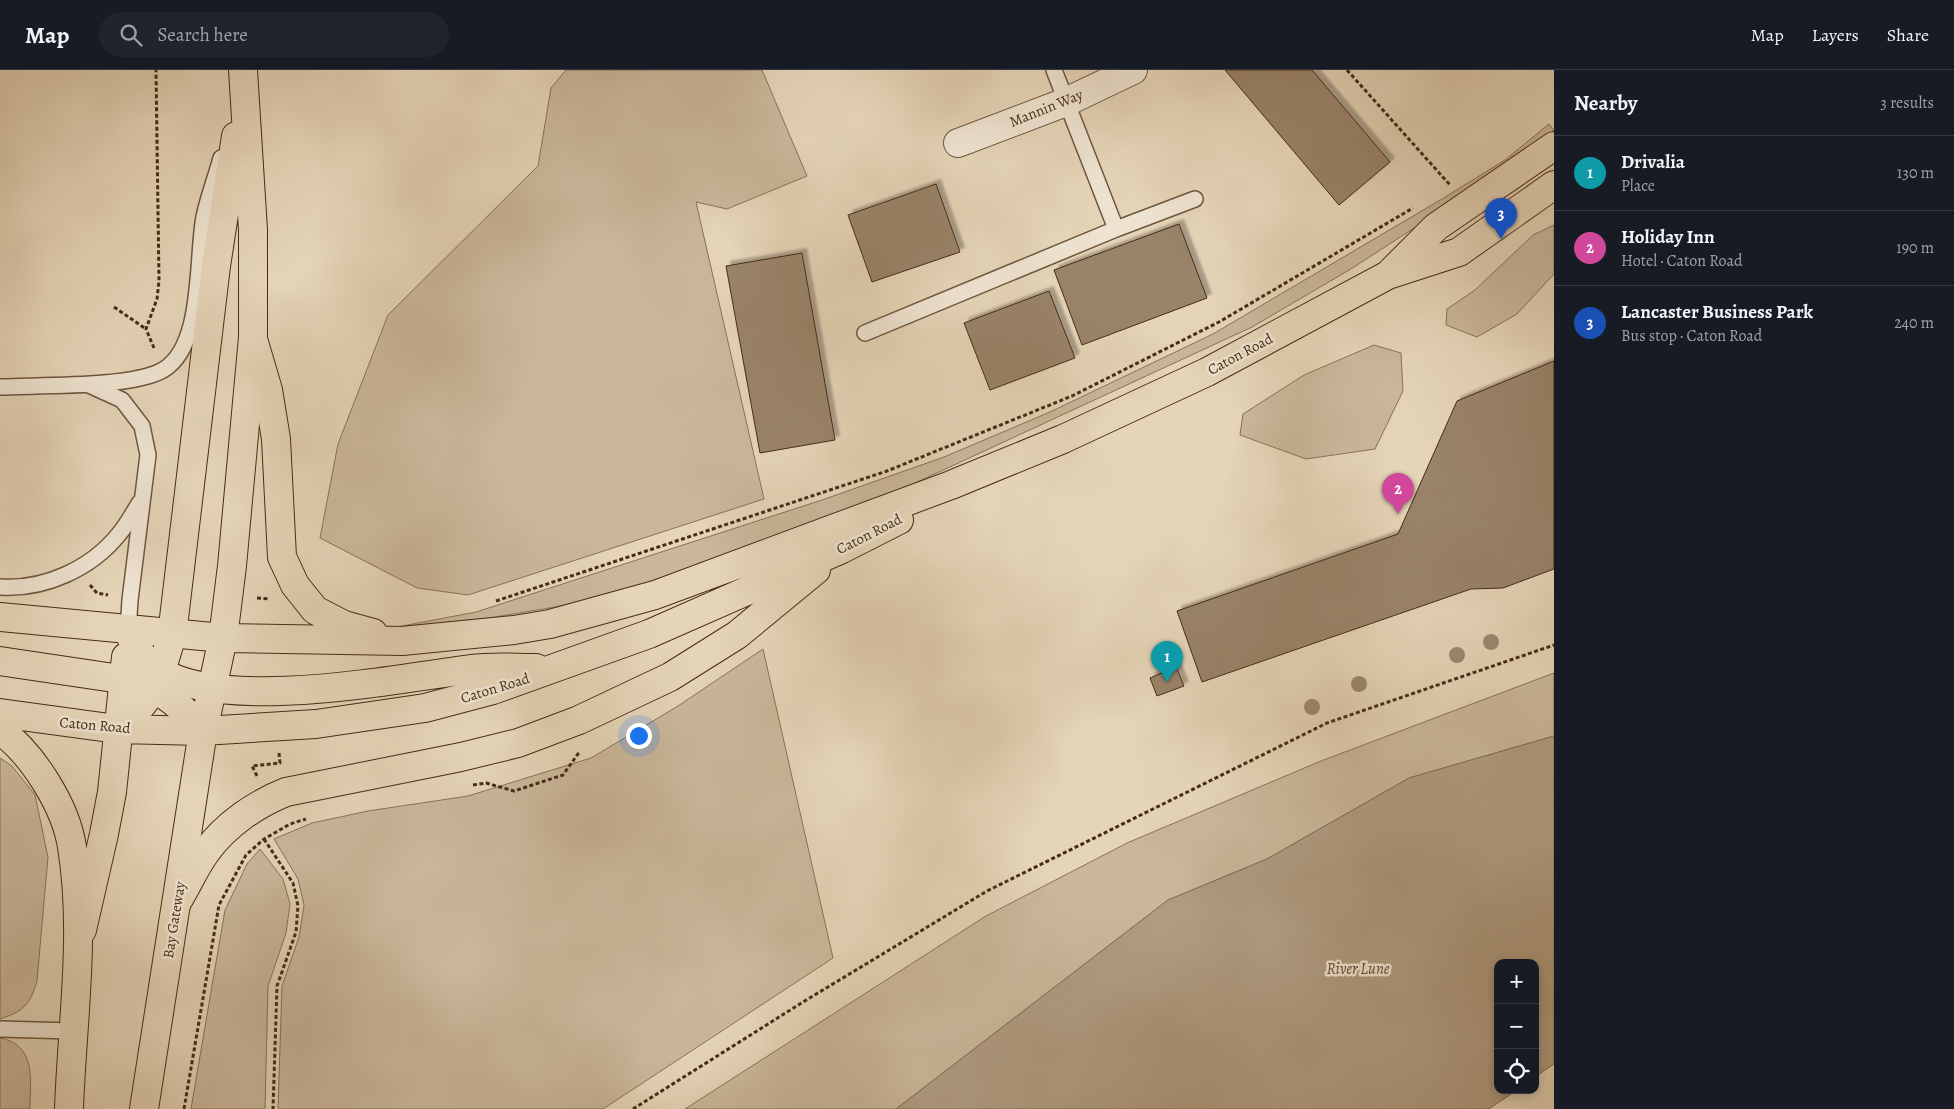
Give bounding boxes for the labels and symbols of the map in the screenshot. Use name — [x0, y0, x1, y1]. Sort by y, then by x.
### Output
street label: Mannin Way — [1006, 84, 1086, 132]
pin: 3 — [1485, 198, 1517, 239]
street label: Caton Road — [1204, 328, 1277, 380]
pin: 2 — [1382, 473, 1414, 514]
street label: Caton Road — [833, 508, 906, 559]
pin: 1 — [1151, 641, 1183, 682]
street label: Caton Road — [458, 668, 533, 708]
street label: Caton Road — [59, 712, 132, 738]
your location — [626, 723, 652, 749]
street label: Bay Gateway — [158, 880, 190, 960]
water label: River Lune — [1326, 958, 1390, 980]

